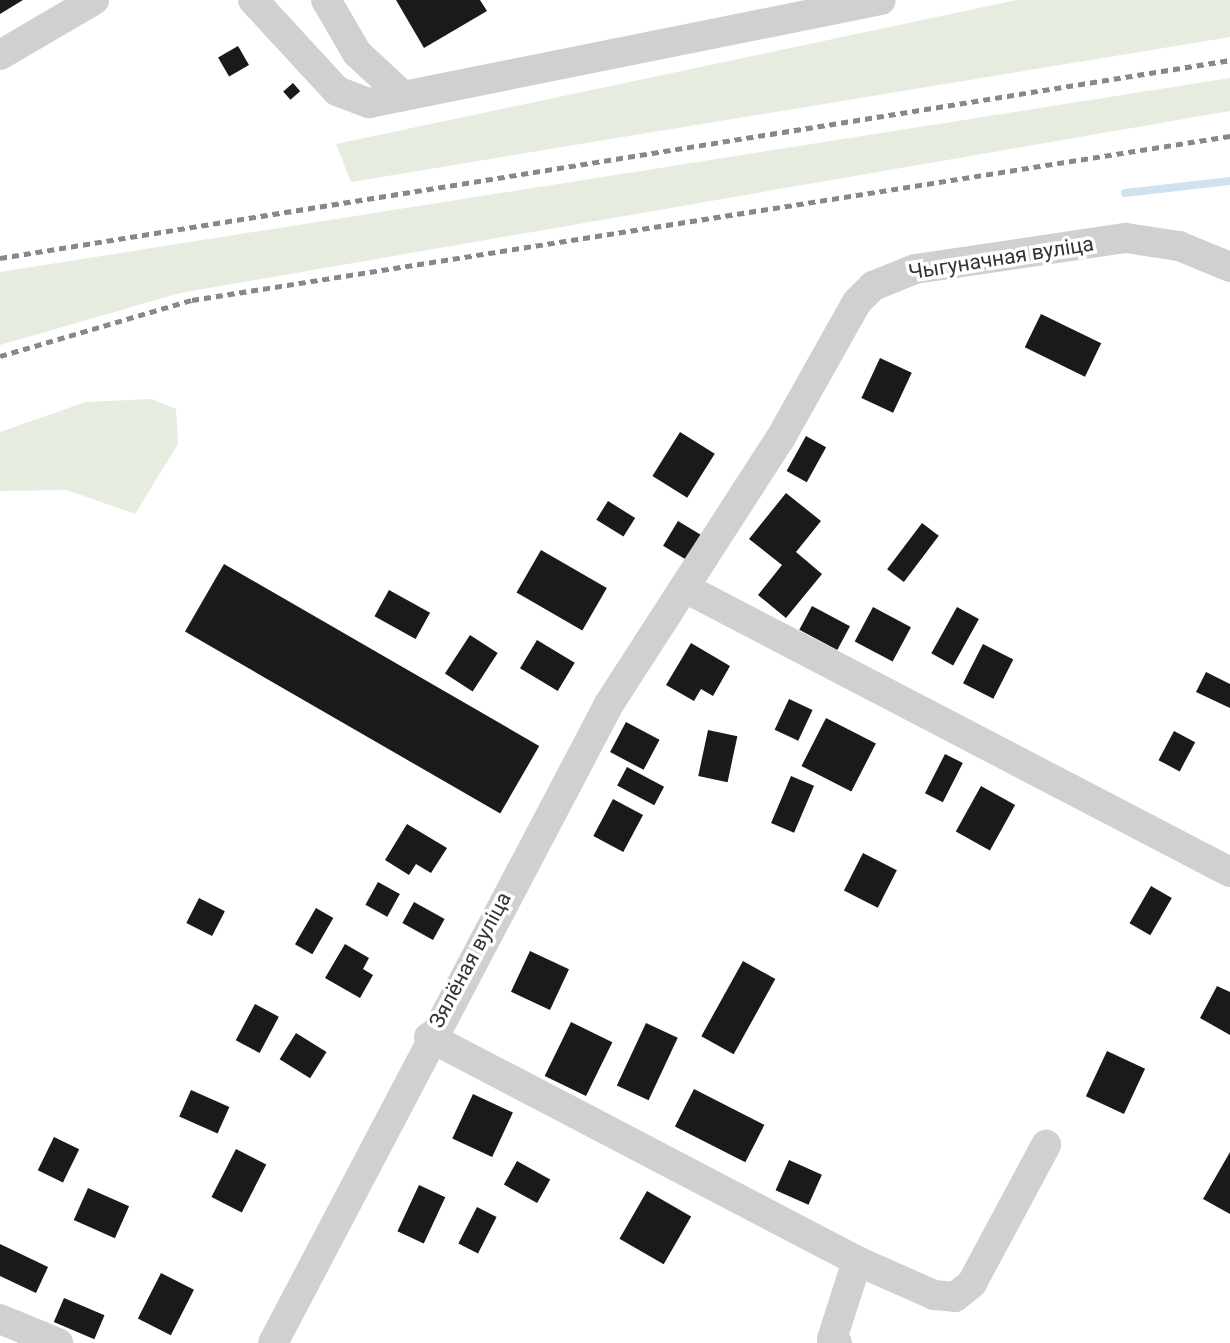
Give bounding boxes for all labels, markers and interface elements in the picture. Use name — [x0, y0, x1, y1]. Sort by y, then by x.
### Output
street label: Чыгуначная вуліца — [907, 231, 1095, 285]
street label: Зялёная вуліца — [424, 888, 516, 1032]

